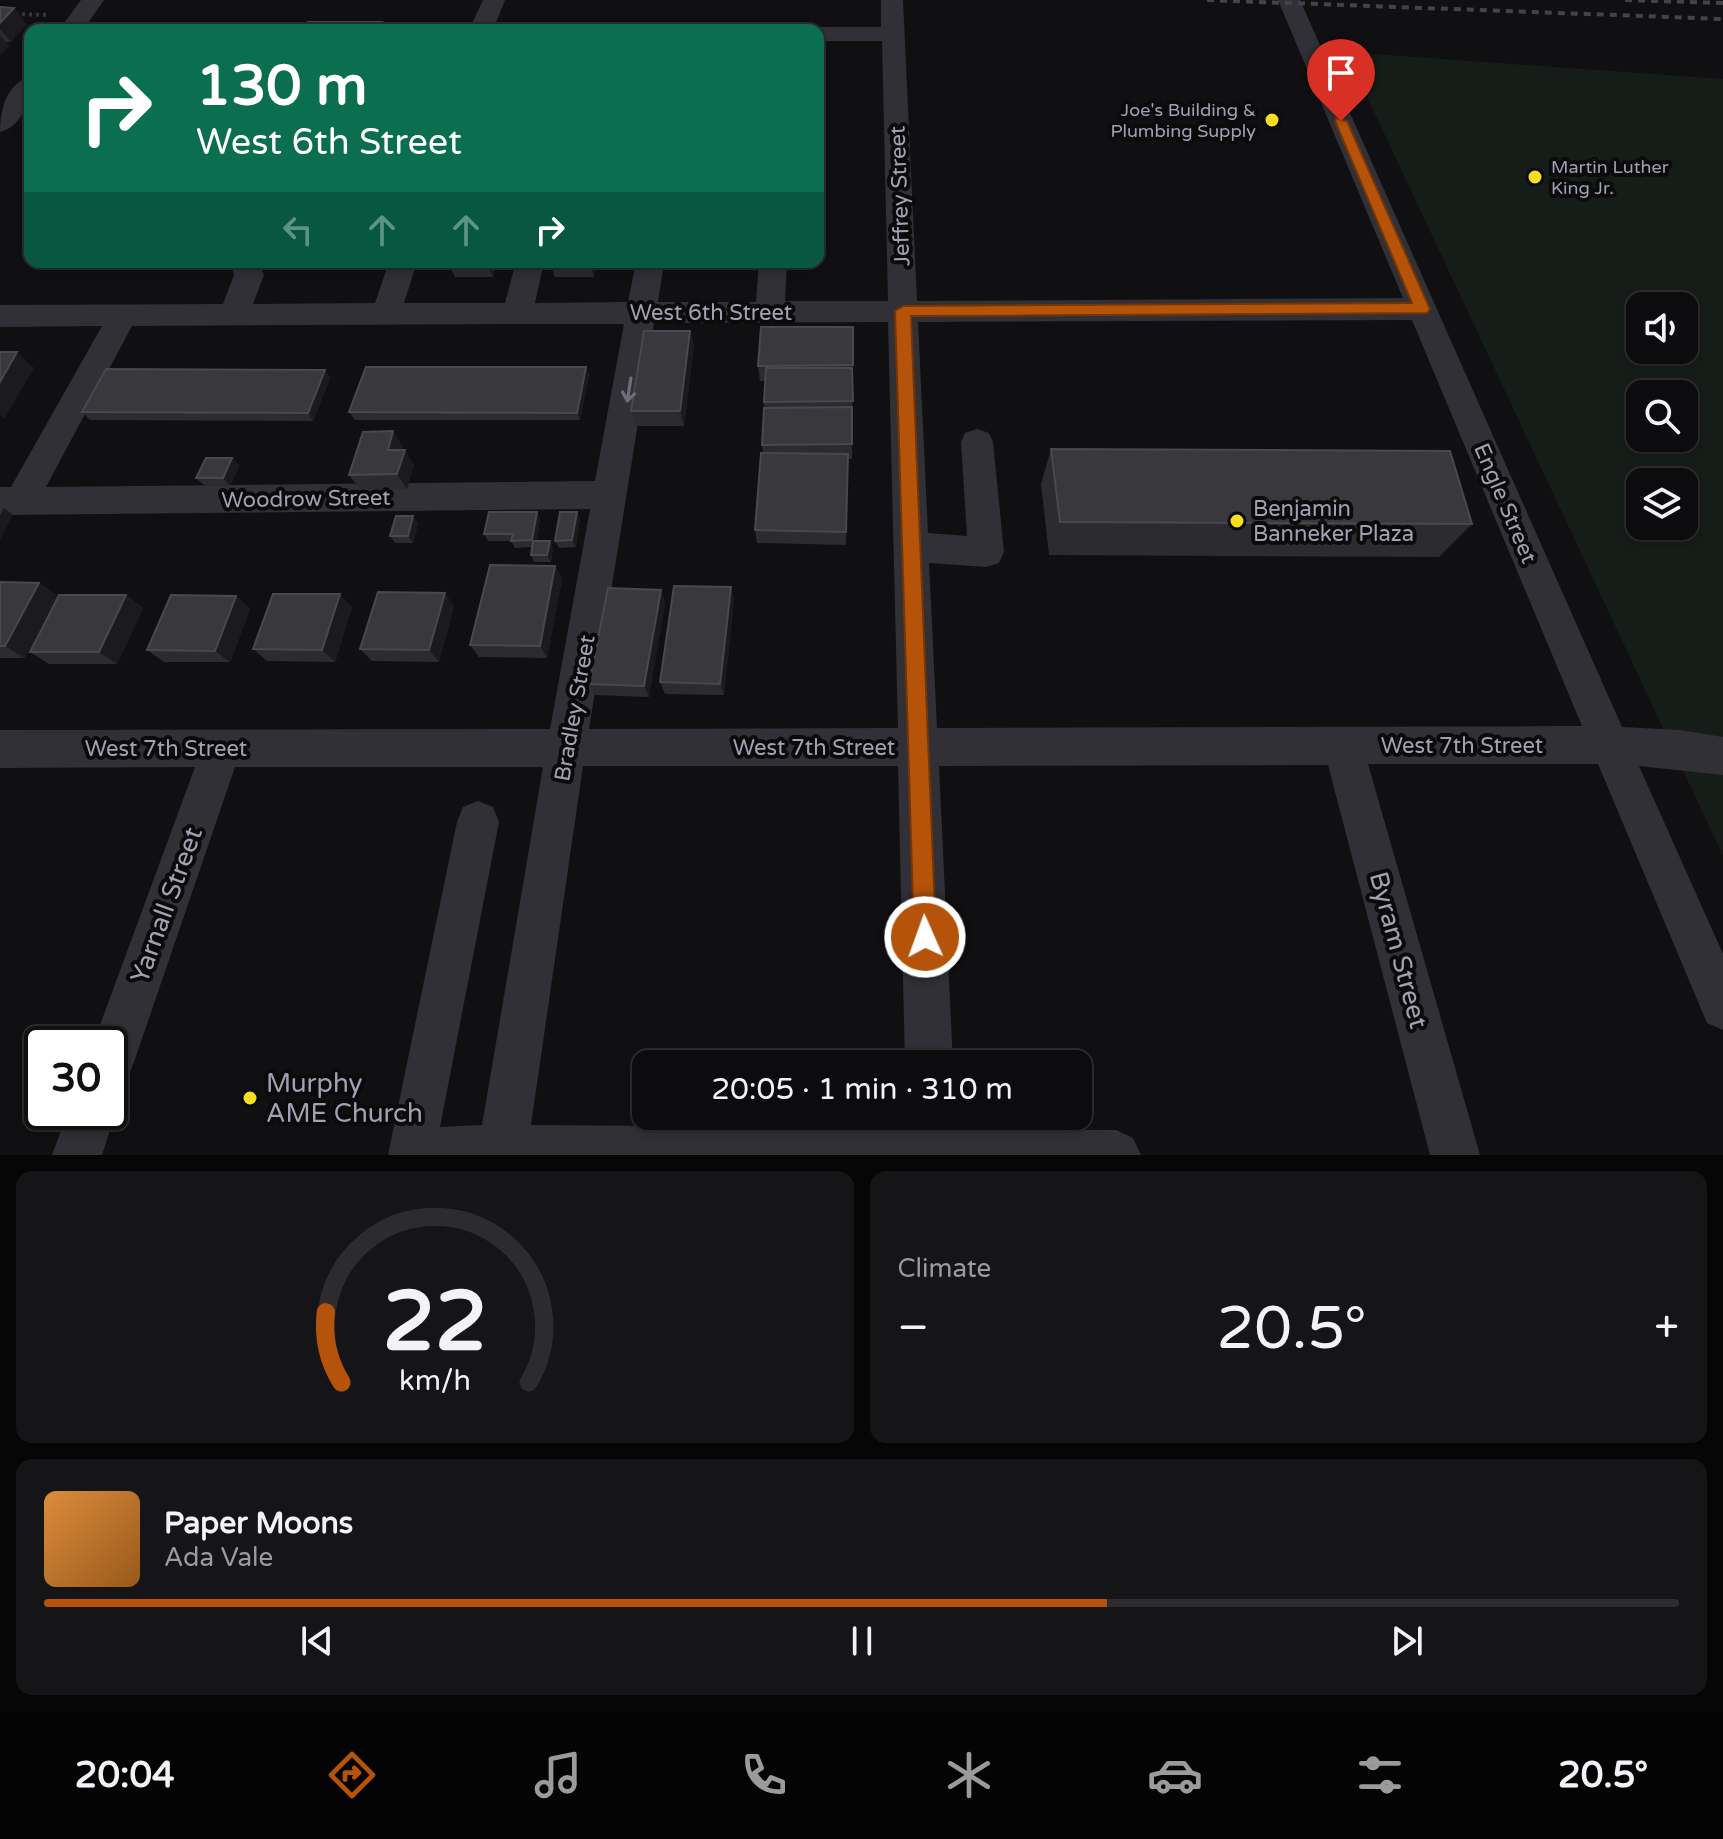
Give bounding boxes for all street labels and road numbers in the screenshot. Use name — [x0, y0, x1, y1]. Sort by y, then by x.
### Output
street label: Jeffrey Street — [885, 125, 915, 267]
street label: West 6th Street — [630, 300, 792, 326]
street label: Engle Street — [1468, 440, 1542, 567]
street label: Woodrow Street — [221, 485, 391, 513]
street label: Bradley Street — [549, 633, 601, 783]
street label: West 7th Street — [1381, 733, 1543, 759]
street label: West 7th Street — [733, 735, 895, 761]
street label: West 7th Street — [85, 736, 247, 762]
street label: Yarnall Street — [124, 823, 209, 987]
street label: Byram Street — [1363, 868, 1434, 1032]

